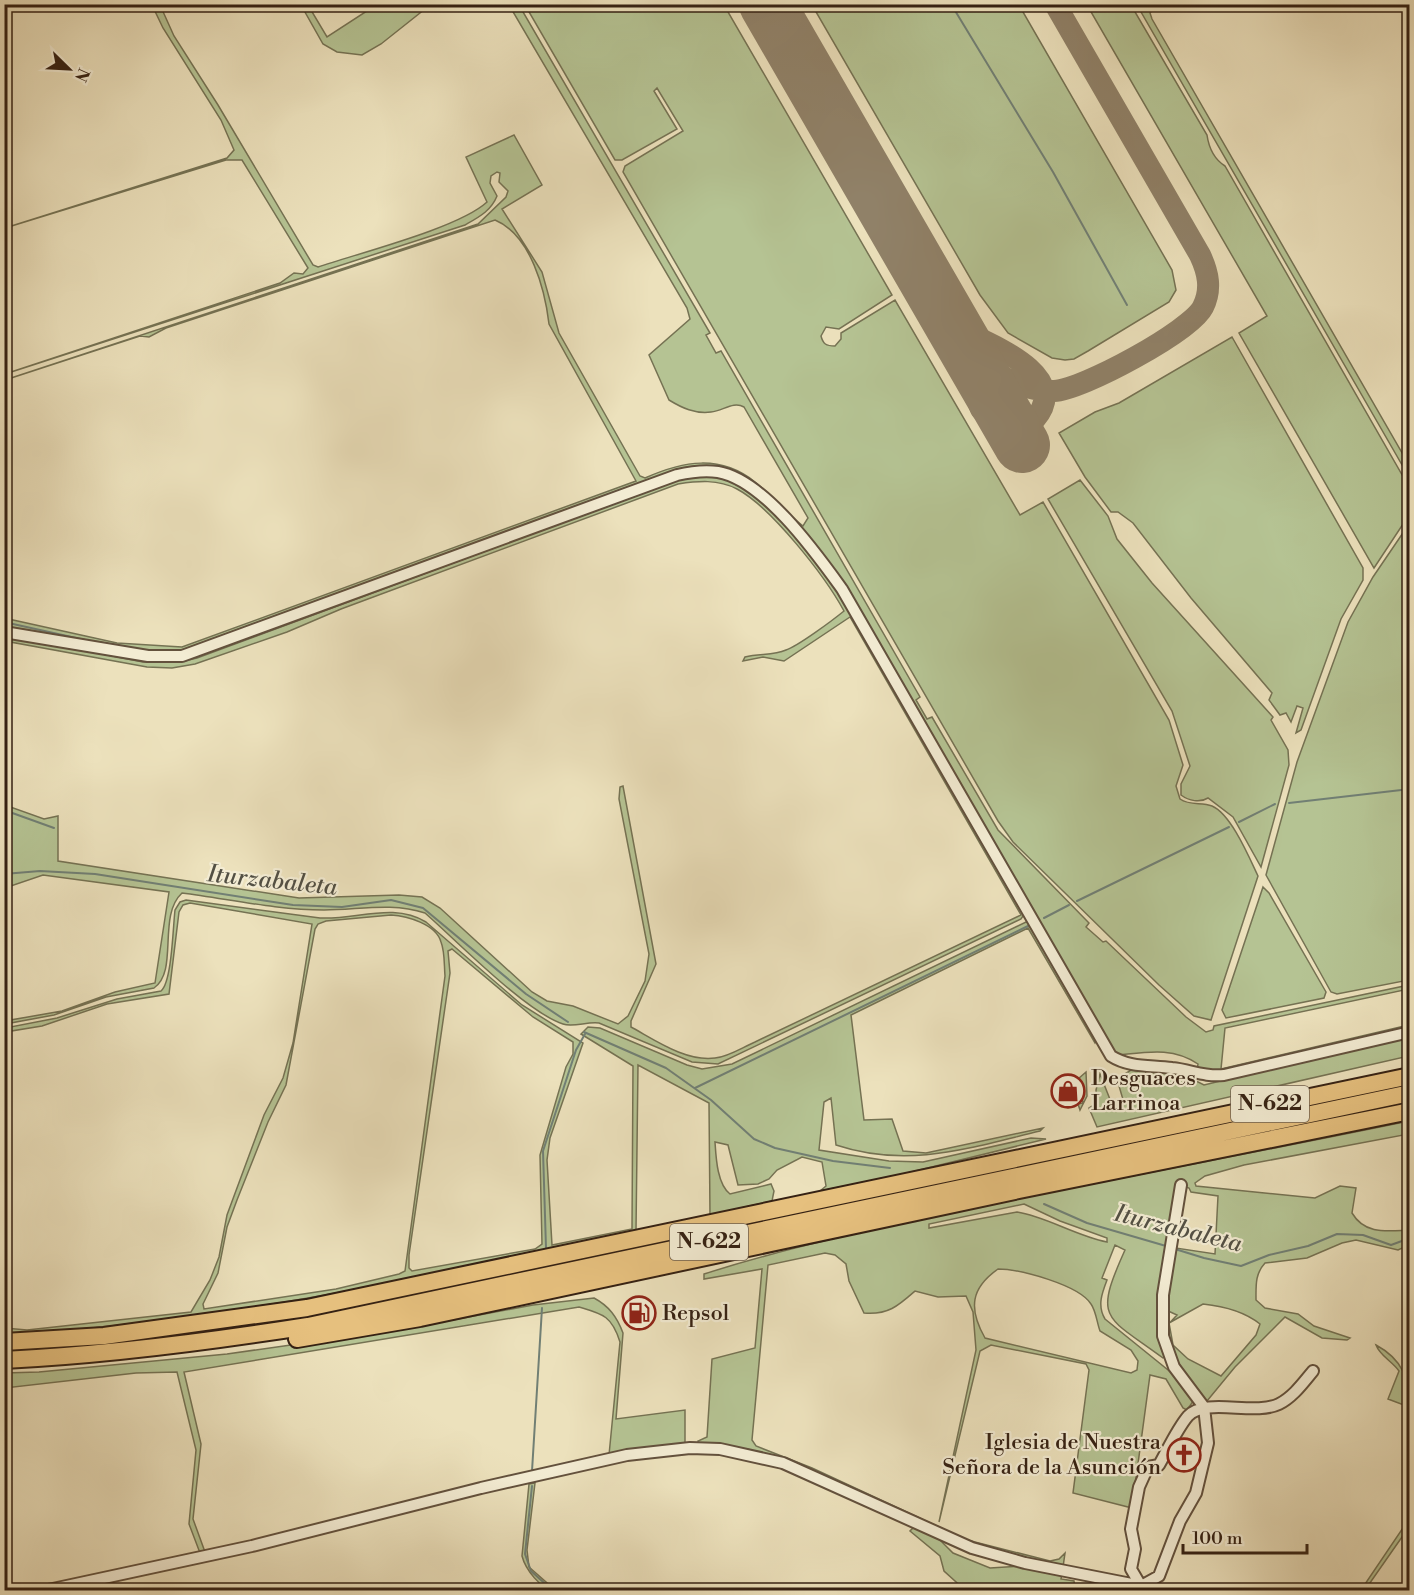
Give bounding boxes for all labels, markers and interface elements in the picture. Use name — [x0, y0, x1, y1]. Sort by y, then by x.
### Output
north arrow — [39, 39, 99, 99]
text: N — [70, 65, 93, 85]
water label: Iturzabaleta — [204, 859, 339, 903]
place label: Desguaces Larrinoa — [1091, 1065, 1196, 1117]
shop icon: Desguaces Larrinoa — [1050, 1073, 1086, 1109]
road number: N-622 — [1231, 1086, 1309, 1122]
water label: Iturzabaleta — [1110, 1198, 1246, 1260]
road number: N-622 — [670, 1224, 748, 1260]
fuel station icon: Repsol — [621, 1295, 657, 1331]
place label: Repsol — [662, 1300, 730, 1327]
place label: Iglesia de Nuestra Señora de la Asunción — [942, 1429, 1162, 1481]
church icon: Iglesia de Nuestra Señora de la Asunción — [1166, 1437, 1202, 1473]
scale bar — [1183, 1517, 1308, 1555]
text: 100 m — [1192, 1527, 1243, 1550]

